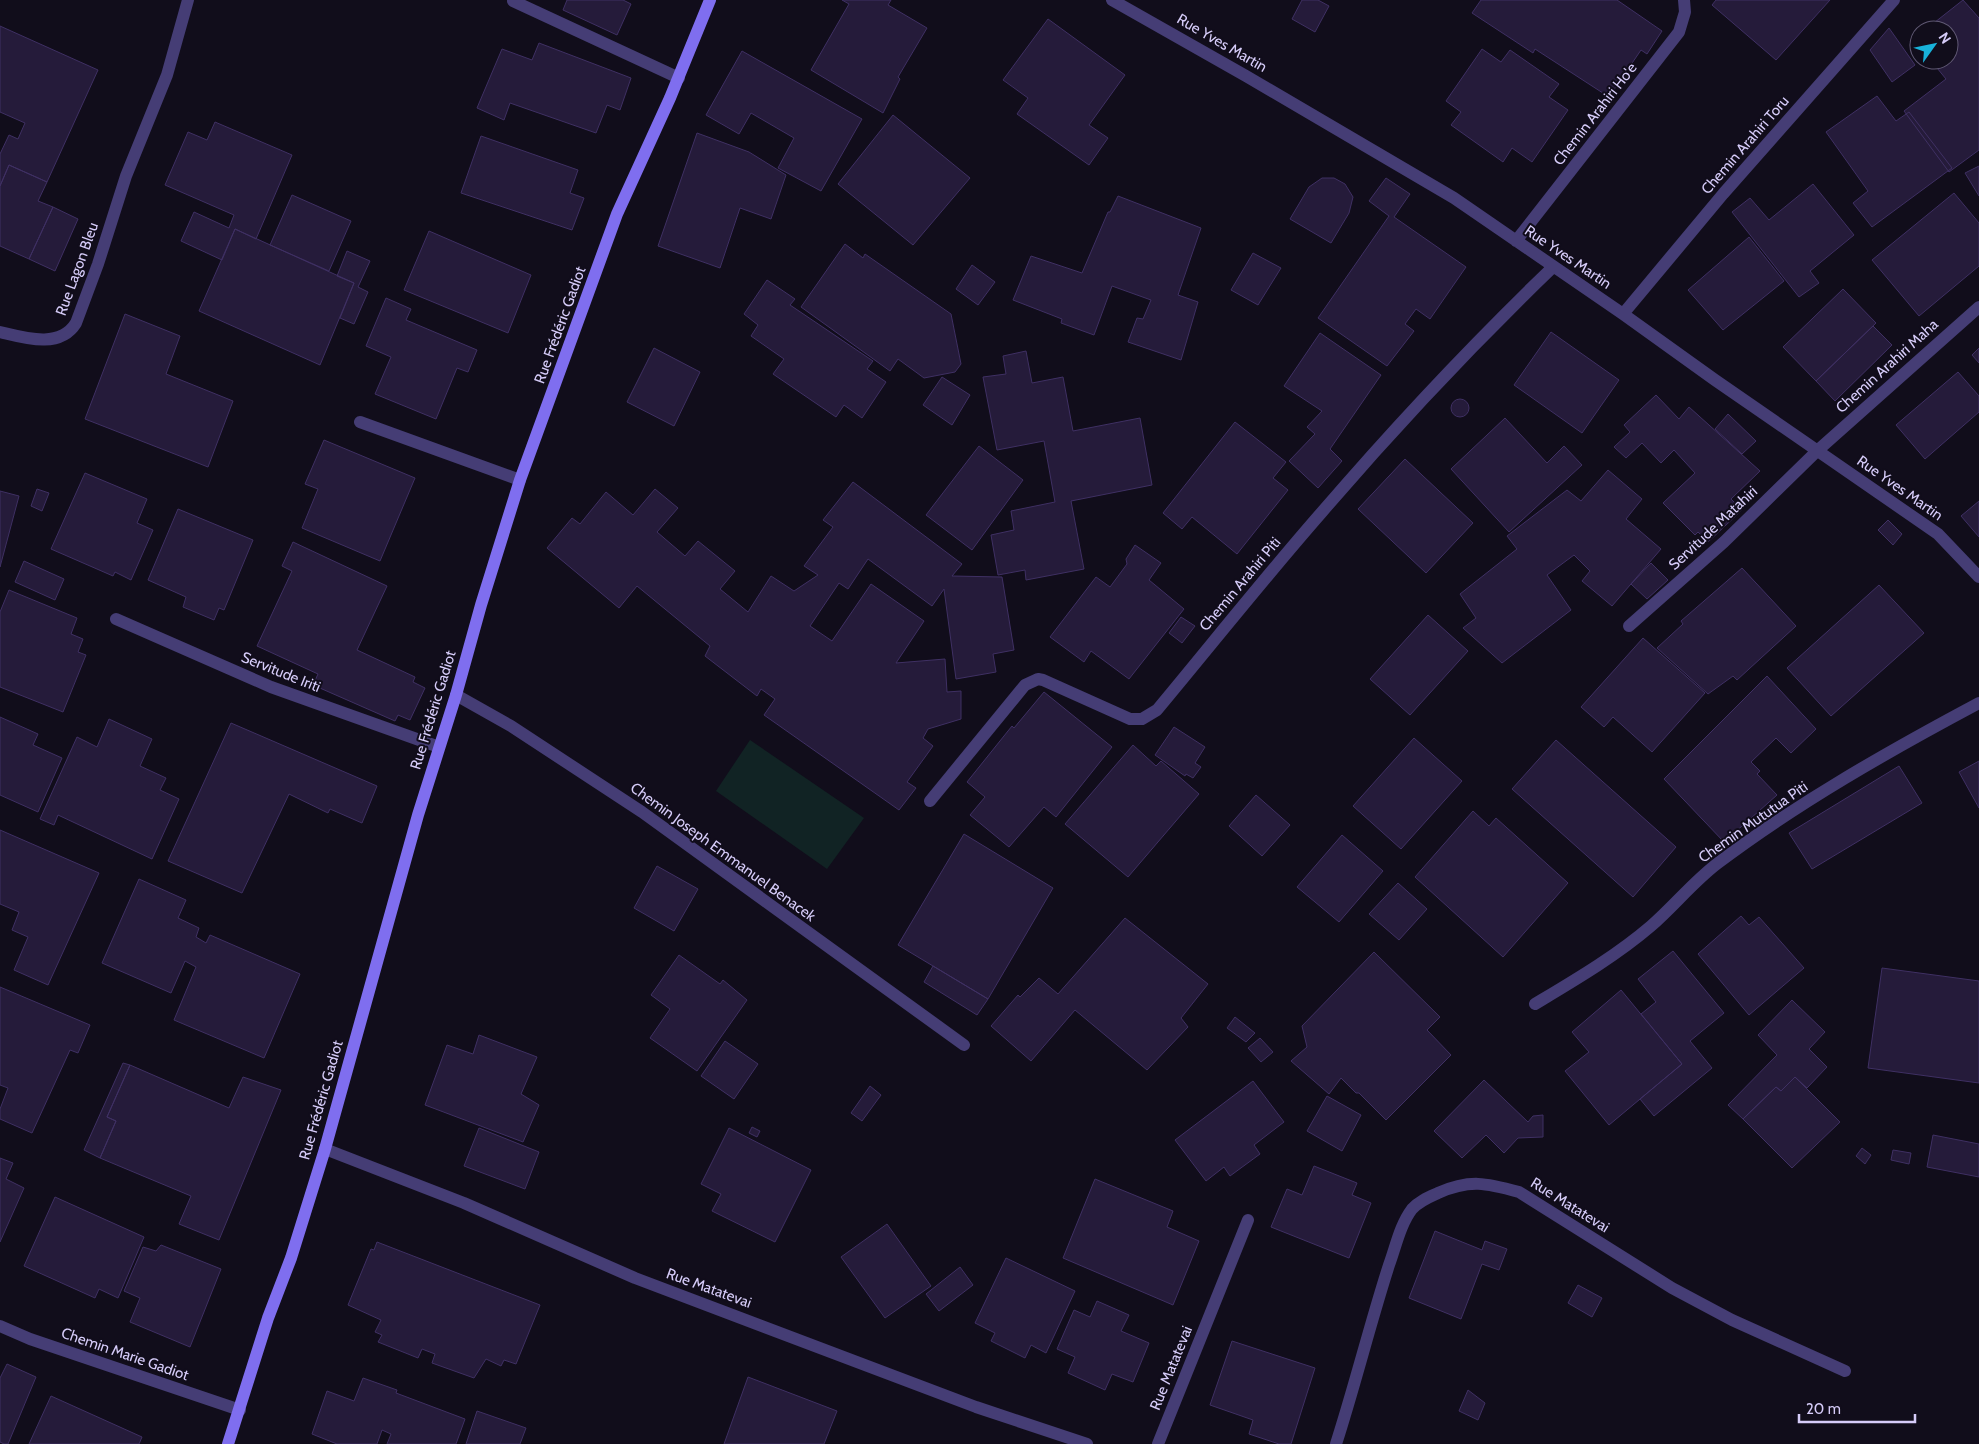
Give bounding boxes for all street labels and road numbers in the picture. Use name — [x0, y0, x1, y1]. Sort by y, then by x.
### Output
street label: Rue Yves Martin — [1174, 10, 1270, 76]
street label: Chemin Arahiri Ho'e — [1549, 59, 1641, 169]
street label: Chemin Arahiri Toru — [1697, 92, 1793, 198]
street label: Rue Lagon Bleu — [52, 220, 102, 318]
street label: Rue Yves Martin — [1521, 221, 1615, 293]
street label: Rue Frédéric Gadiot — [530, 264, 590, 386]
street label: Chemin Arahiri Maha — [1832, 315, 1942, 417]
street label: Rue Yves Martin — [1854, 452, 1946, 524]
street label: Servitude Matahiri — [1665, 482, 1761, 574]
street label: Chemin Arahiri Piti — [1196, 534, 1284, 634]
street label: Servitude Iriti — [239, 648, 323, 696]
street label: Rue Frédéric Gadiot — [406, 648, 460, 772]
street label: Chemin Mututua Piti — [1695, 778, 1811, 866]
street label: Chemin Joseph Emmanuel Benacek — [627, 779, 819, 925]
street label: Rue Frédéric Gadiot — [295, 1038, 347, 1162]
street label: Rue Matatevai — [1527, 1174, 1613, 1236]
street label: Rue Matatevai — [664, 1264, 754, 1312]
street label: Rue Matatevai — [1146, 1323, 1196, 1413]
street label: Chemin Marie Gadiot — [59, 1324, 191, 1384]

